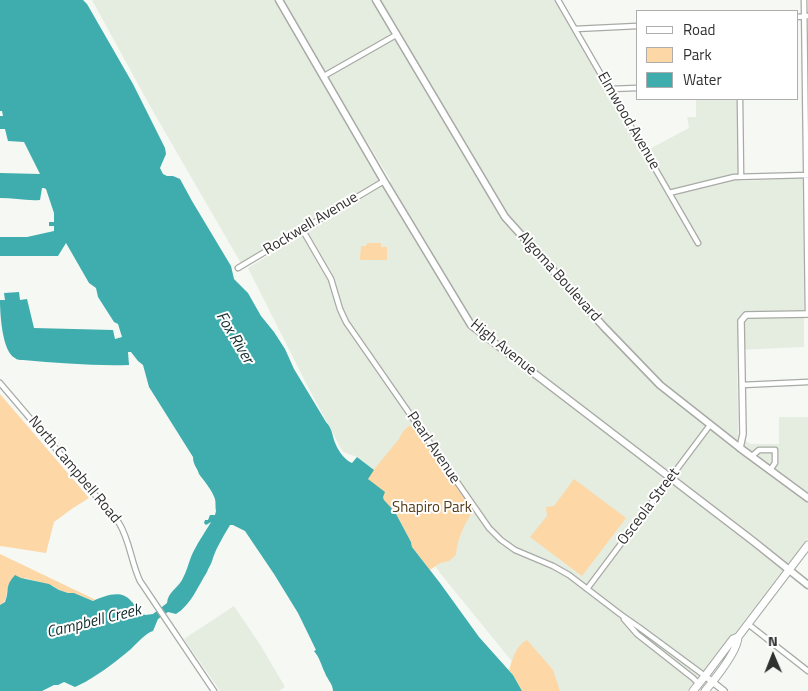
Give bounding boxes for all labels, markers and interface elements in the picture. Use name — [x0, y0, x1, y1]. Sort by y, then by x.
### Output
legend — [636, 10, 798, 100]
text: Road — [683, 18, 715, 41]
text: Park — [683, 43, 712, 66]
text: Water — [683, 68, 722, 91]
street label: Elmwood Avenue — [593, 69, 663, 173]
street label: Rockwell Avenue — [261, 189, 361, 259]
street label: Algoma Boulevard — [514, 228, 604, 326]
water label: Fox River — [211, 309, 257, 367]
street label: High Avenue — [466, 316, 540, 380]
street label: Pearl Avenue — [402, 409, 464, 487]
street label: North Campbell Road — [24, 413, 124, 527]
street label: Osceola Street — [614, 465, 684, 549]
park label: Shapiro Park — [392, 499, 472, 517]
water label: Campbell Creek — [45, 601, 143, 643]
text: N — [768, 630, 778, 651]
north arrow — [748, 631, 798, 681]

